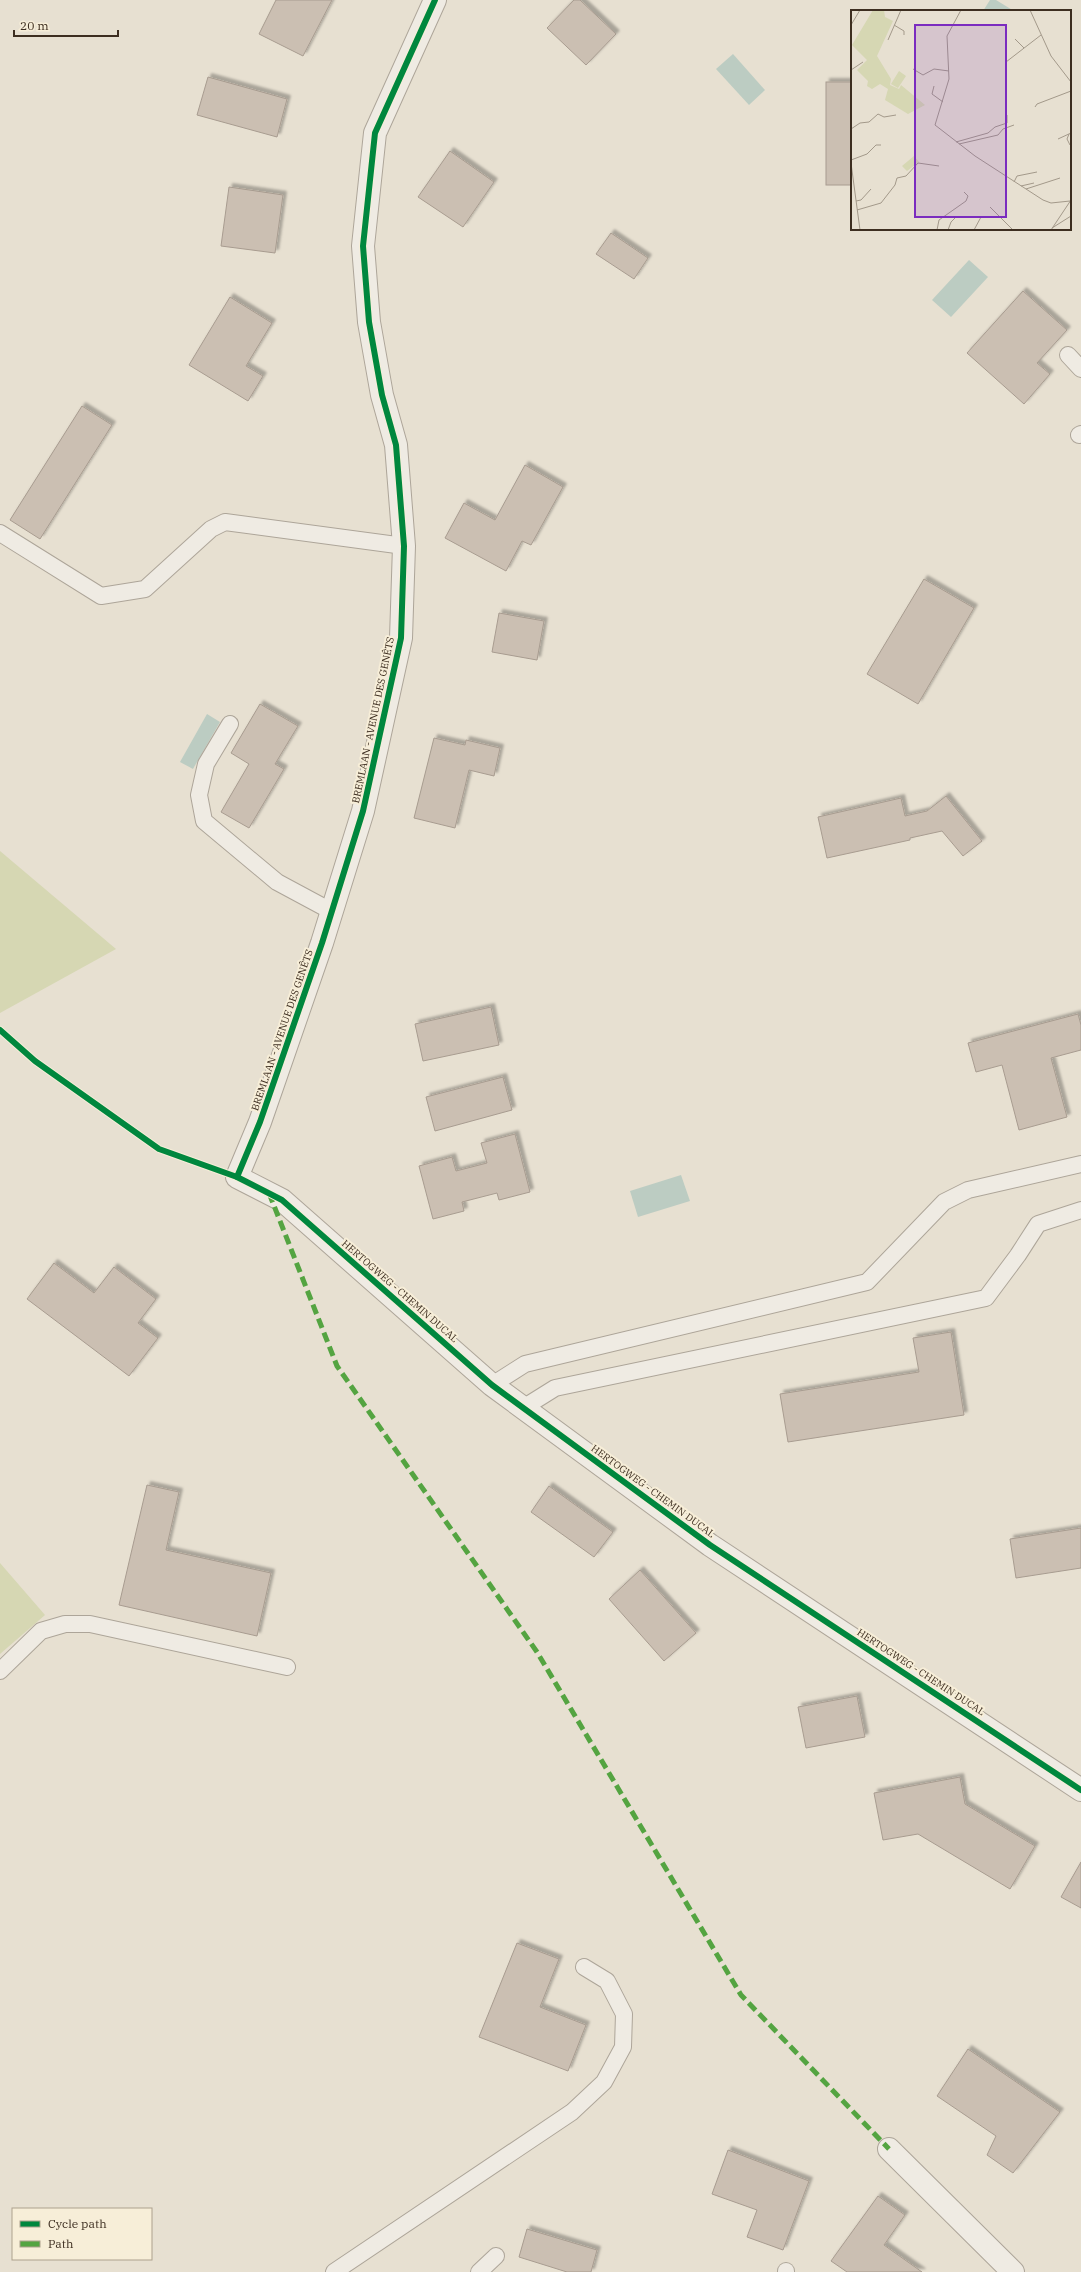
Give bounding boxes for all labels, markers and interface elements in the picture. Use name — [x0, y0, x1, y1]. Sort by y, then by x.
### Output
inset map — [851, 10, 1071, 230]
scale bar — [14, 12, 118, 38]
text: 20 m — [20, 18, 49, 33]
street label: BREMLAAN - AVENUE DES GENÊTS — [349, 635, 397, 804]
street label: BREMLAAN - AVENUE DES GENÊTS — [248, 947, 316, 1112]
street label: HERTOGWEG - CHEMIN DUCAL — [339, 1237, 461, 1345]
street label: HERTOGWEG - CHEMIN DUCAL — [588, 1442, 718, 1540]
street label: HERTOGWEG - CHEMIN DUCAL — [855, 1626, 987, 1718]
legend — [12, 2208, 152, 2260]
text: Cycle path — [48, 2216, 107, 2231]
text: Path — [48, 2236, 74, 2251]

